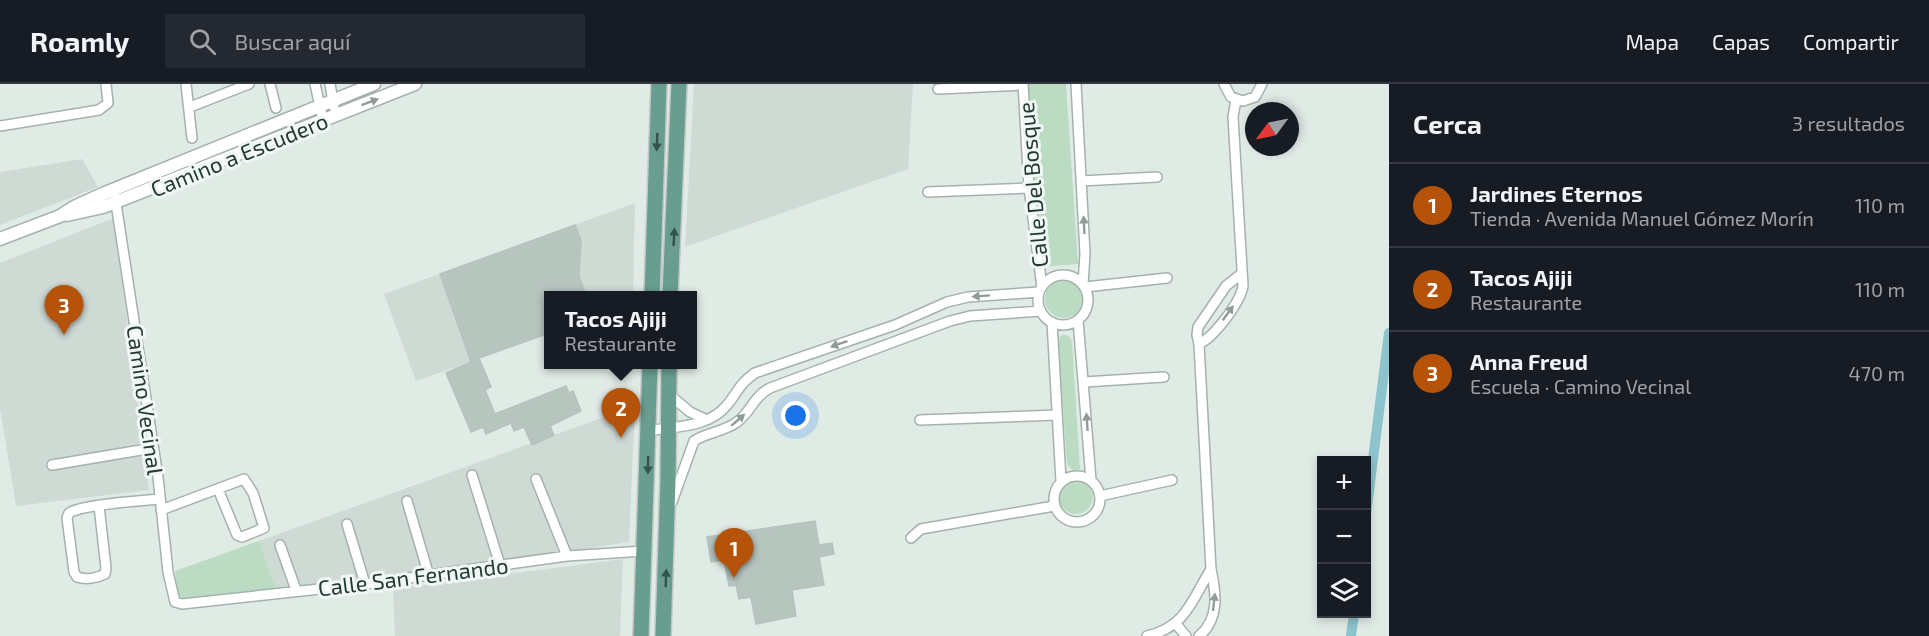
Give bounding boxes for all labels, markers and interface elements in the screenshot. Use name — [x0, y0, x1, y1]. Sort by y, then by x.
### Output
search box — [165, 14, 585, 68]
text: Roamly — [30, 24, 129, 58]
icon: search — [186, 25, 219, 58]
text: Buscar aquí — [234, 28, 351, 54]
text: Mapa — [1625, 29, 1679, 54]
text: Capas — [1712, 29, 1770, 54]
text: Compartir — [1803, 29, 1899, 54]
one-way arrow — [362, 97, 380, 107]
street label: Calle Del Bosque — [1012, 101, 1052, 269]
north arrow — [1245, 102, 1299, 156]
street label: Camino a Escudero — [147, 107, 331, 201]
text: Cerca — [1413, 108, 1482, 139]
text: 3 resultados — [1792, 111, 1905, 135]
one-way arrow — [652, 133, 662, 152]
text: Jardines Eternos — [1470, 180, 1643, 206]
text: 1 — [1428, 193, 1437, 217]
text: 110 m — [1855, 193, 1905, 217]
text: Tienda · Avenida Manuel Gómez Morín — [1470, 206, 1814, 230]
one-way arrow — [1079, 216, 1088, 235]
one-way arrow — [670, 228, 679, 247]
text: Tacos Ajiji — [1470, 264, 1573, 290]
text: 2 — [1427, 277, 1438, 301]
text: 110 m — [1855, 277, 1905, 301]
pin: 3 — [44, 286, 84, 335]
text: Restaurante — [1470, 290, 1582, 314]
popup — [544, 291, 697, 369]
one-way arrow — [971, 291, 990, 301]
text: Tacos Ajiji — [564, 305, 667, 331]
one-way arrow — [1222, 305, 1234, 321]
street label: Camino Vecinal — [123, 323, 169, 477]
text: Restaurante — [564, 331, 677, 355]
one-way arrow — [830, 340, 848, 350]
text: Anna Freud — [1470, 348, 1588, 374]
text: 3 — [1427, 361, 1438, 385]
text: 470 m — [1848, 361, 1905, 385]
text: Escuela · Camino Vecinal — [1470, 374, 1691, 398]
pin: 2 — [602, 388, 640, 438]
your location — [781, 401, 810, 430]
one-way arrow — [1082, 412, 1091, 431]
one-way arrow — [730, 413, 746, 426]
one-way arrow — [643, 455, 652, 474]
map controls — [1317, 456, 1371, 618]
button: + — [1317, 456, 1371, 510]
button: − — [1317, 510, 1371, 564]
pin: 1 — [714, 528, 754, 578]
street label: Calle San Fernando — [316, 551, 510, 601]
button: layers — [1317, 564, 1371, 618]
one-way arrow — [661, 568, 670, 587]
one-way arrow — [1209, 592, 1219, 611]

